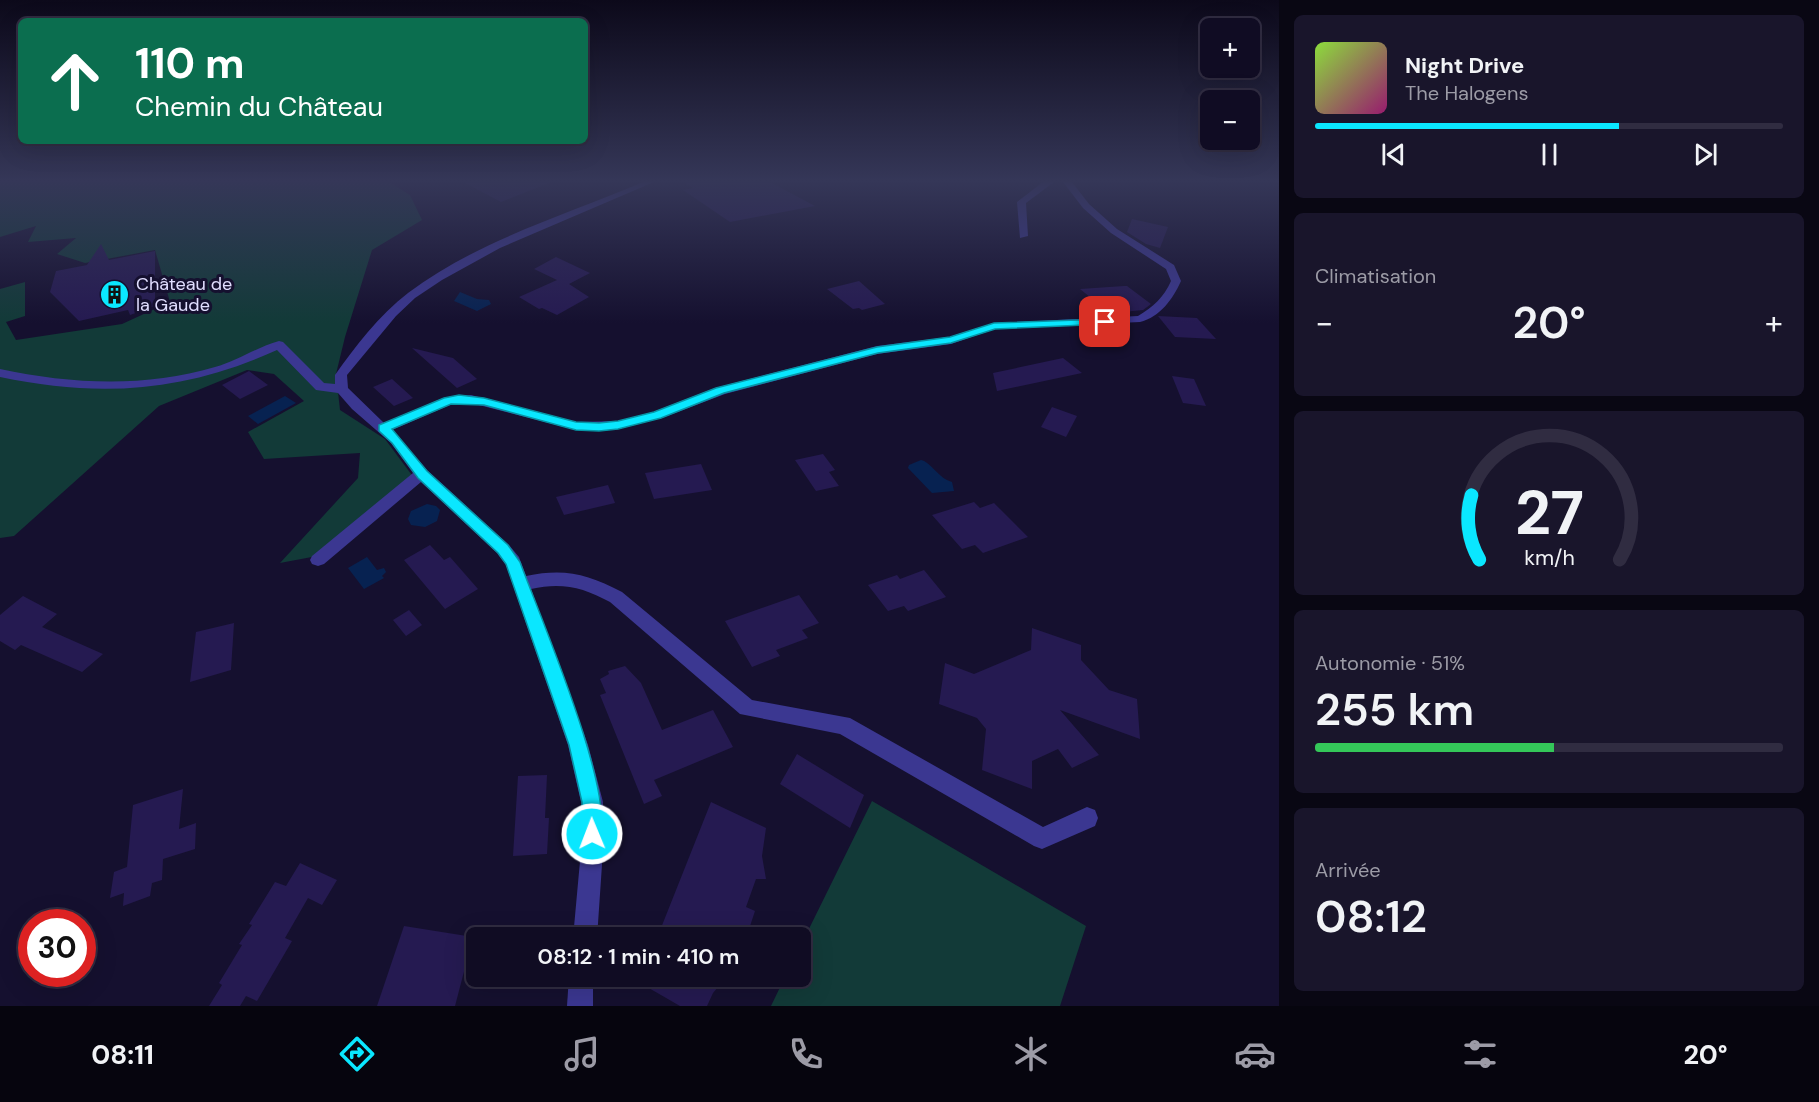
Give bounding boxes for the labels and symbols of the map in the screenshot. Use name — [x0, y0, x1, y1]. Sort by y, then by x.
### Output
place label: Château de la Gaude — [136, 272, 232, 317]
building icon: Château de la Gaude — [99, 278, 131, 310]
pin — [1079, 296, 1130, 347]
position arrow — [560, 802, 624, 866]
speed limit sign: 30 — [18, 909, 96, 987]

